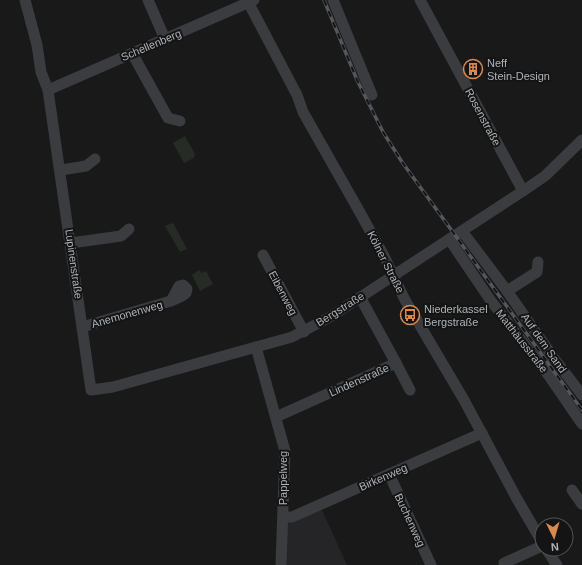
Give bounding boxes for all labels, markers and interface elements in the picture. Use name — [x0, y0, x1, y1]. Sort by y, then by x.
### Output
street label: Schellenberg — [119, 27, 183, 63]
place label: Neff Stein-Design — [487, 57, 550, 82]
building icon: Neff Stein-Design — [462, 58, 484, 80]
street label: Rosenstraße — [463, 86, 503, 148]
street label: Lupinenstraße — [63, 228, 85, 300]
street label: Kölner Straße — [365, 229, 407, 295]
street label: Eibenweg — [266, 269, 300, 317]
street label: Bergstraße — [314, 289, 366, 329]
street label: Anemonenweg — [90, 298, 164, 330]
place label: Niederkassel Bergstraße — [424, 303, 488, 328]
bus stop icon: Niederkassel Bergstraße — [399, 304, 421, 326]
street label: Matthäusstraße — [494, 307, 550, 375]
street label: Auf dem Sand — [519, 311, 569, 375]
street label: Lindenstraße — [327, 361, 391, 399]
street label: Pappelweg — [277, 451, 289, 505]
street label: Birkenweg — [357, 461, 409, 493]
street label: Buchenweg — [392, 491, 428, 549]
north arrow — [534, 517, 574, 557]
text: N — [550, 541, 559, 553]

